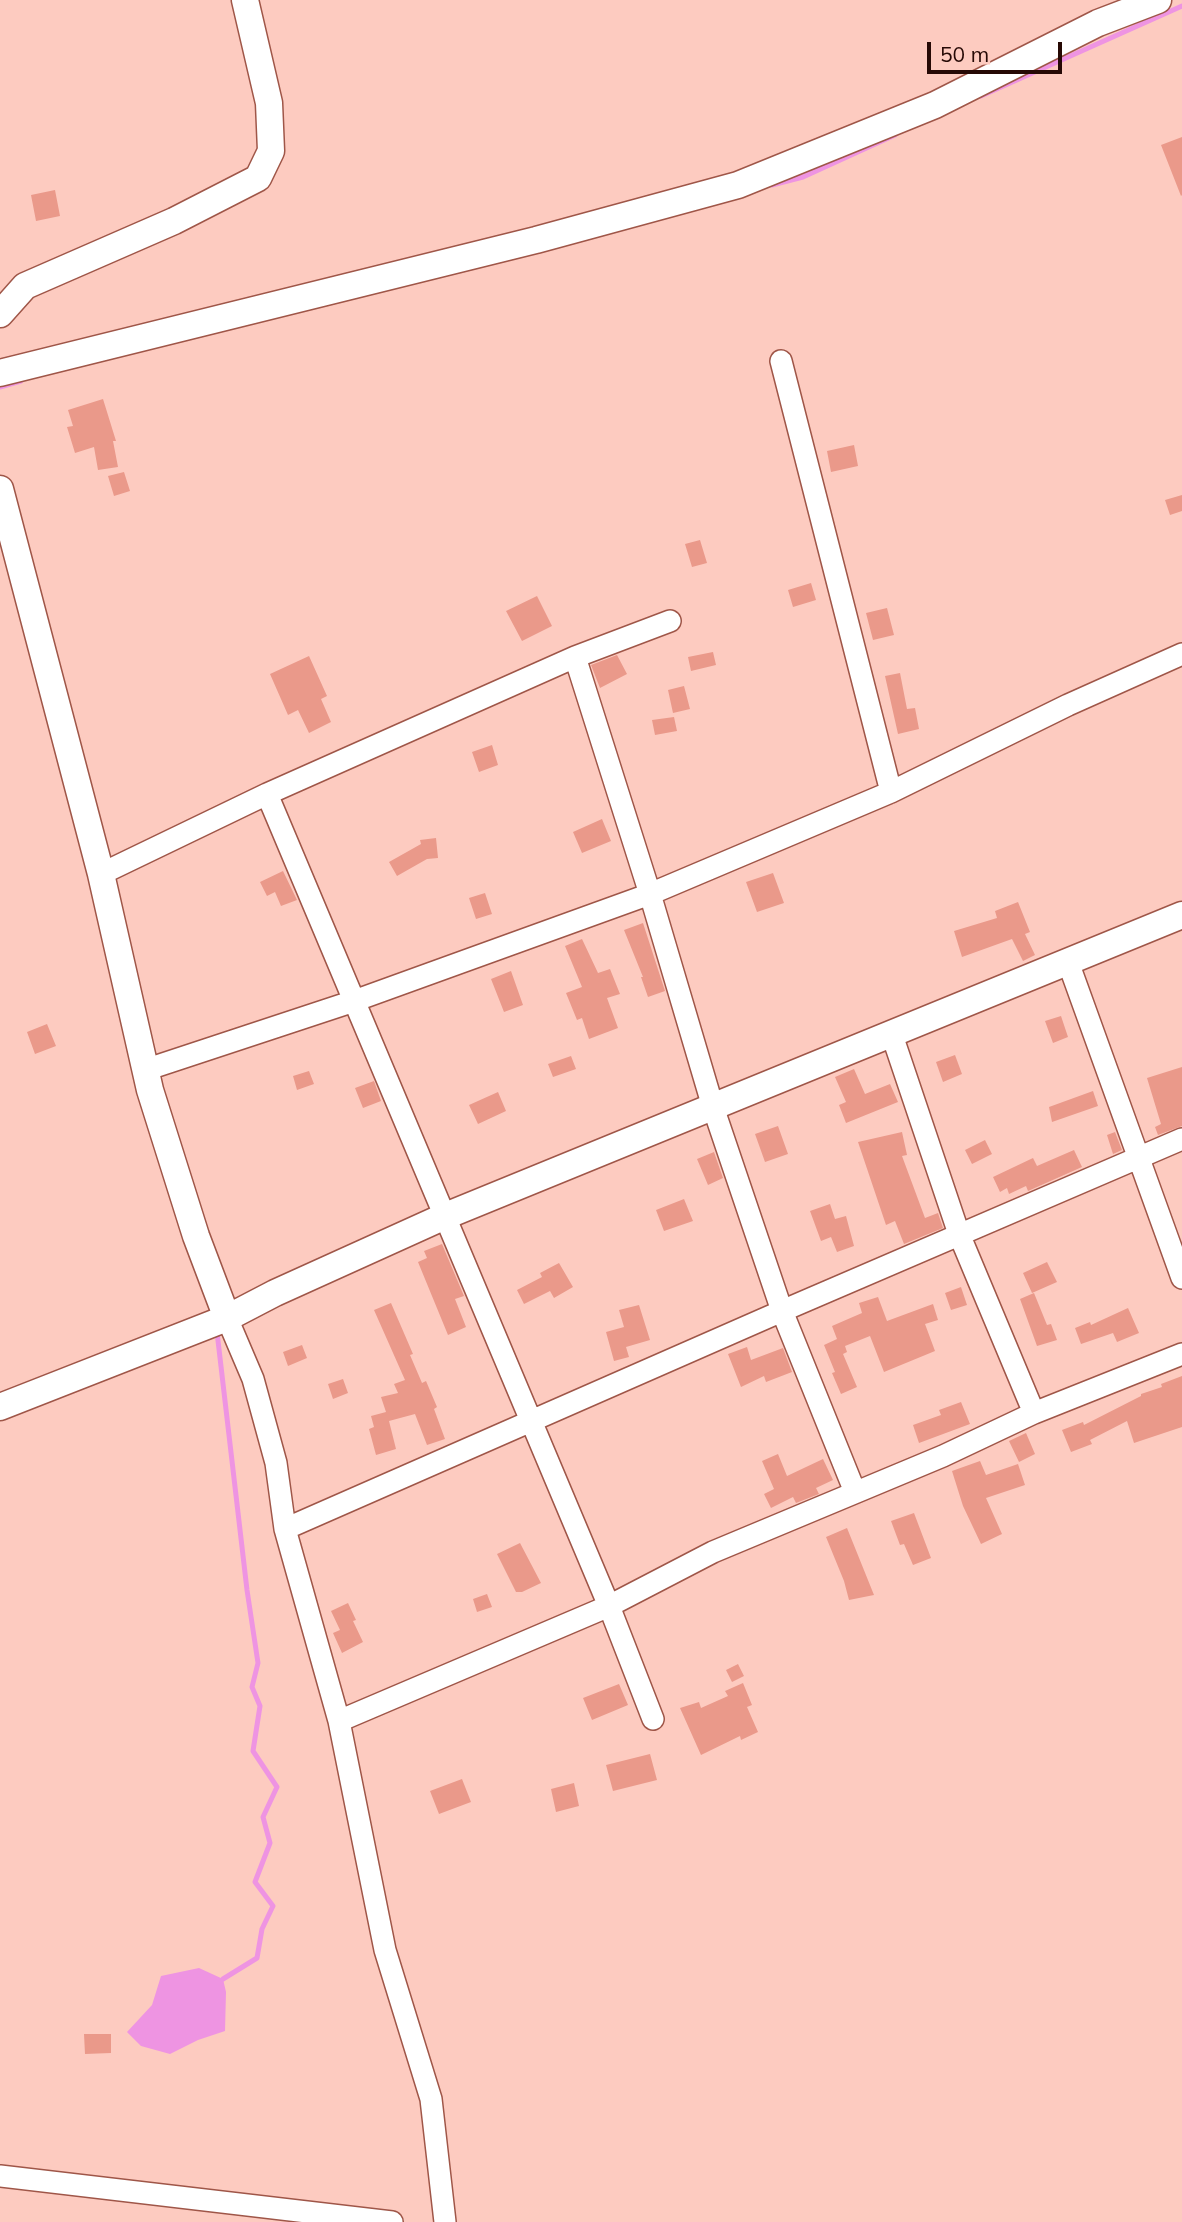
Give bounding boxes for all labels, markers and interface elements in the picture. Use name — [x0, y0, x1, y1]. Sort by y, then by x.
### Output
scale bar — [930, 28, 1065, 72]
text: 50 m — [940, 41, 989, 67]

